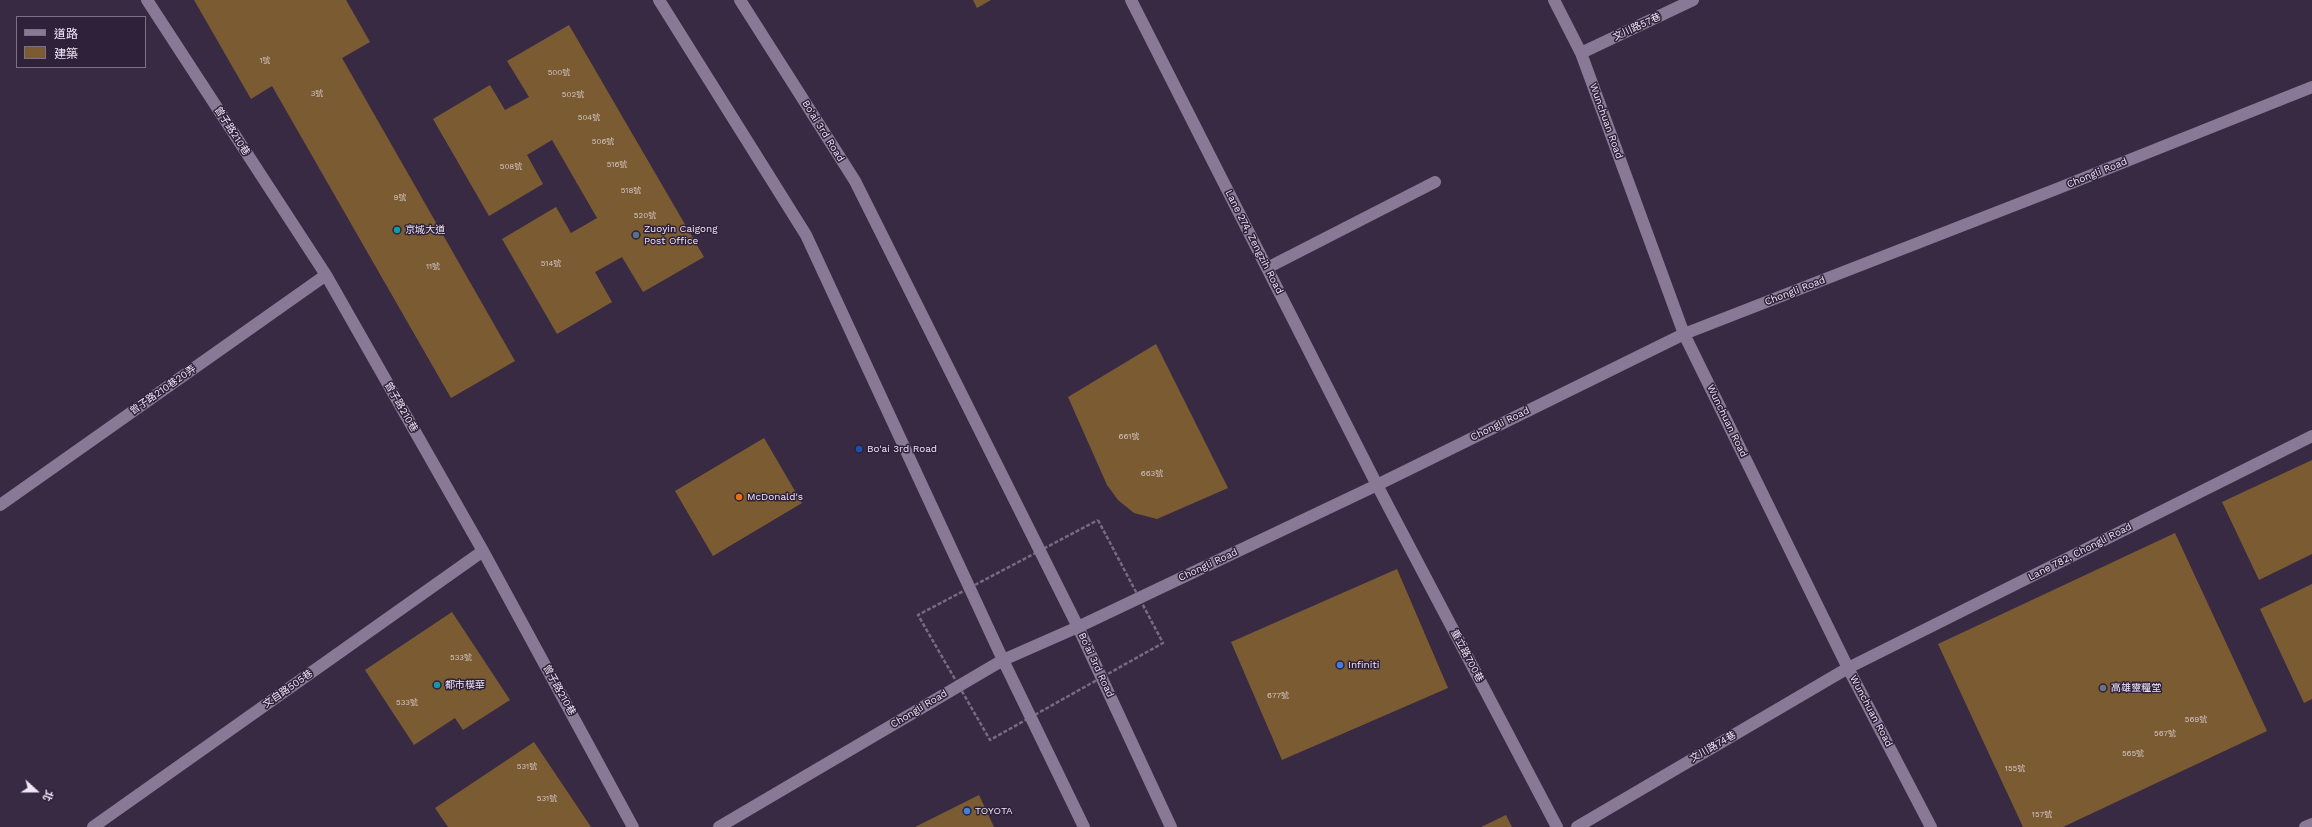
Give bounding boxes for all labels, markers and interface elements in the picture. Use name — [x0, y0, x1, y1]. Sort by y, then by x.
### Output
street label: 文川路57巷 — [1611, 11, 1663, 43]
legend — [16, 16, 146, 68]
text: 道路 — [54, 27, 78, 41]
text: 建築 — [54, 47, 78, 61]
house number: 1號 — [259, 56, 271, 66]
house number: 500號 — [548, 68, 570, 78]
street label: Wunchuan Road — [1587, 82, 1625, 160]
house number: 3號 — [311, 89, 323, 99]
house number: 502號 — [562, 90, 584, 100]
street label: Bo'ai 3rd Road — [799, 98, 847, 164]
street label: 曾子路210巷 — [212, 104, 252, 158]
house number: 504號 — [578, 113, 600, 123]
house number: 506號 — [592, 137, 614, 147]
street label: Chongli Road — [2065, 155, 2129, 191]
house number: 516號 — [607, 160, 627, 170]
house number: 508號 — [500, 162, 522, 172]
house number: 518號 — [621, 186, 641, 196]
street label: Lane 274, Zengzih Road — [1223, 188, 1285, 296]
house number: 9號 — [394, 193, 406, 203]
house number: 520號 — [634, 211, 656, 221]
place label: Zuoyin Caigong Post Office — [644, 223, 718, 246]
place label: 京城大道 — [405, 224, 445, 236]
marker: 京城大道 — [392, 225, 402, 235]
marker: Zuoyin Caigong Post Office — [631, 230, 641, 240]
house number: 514號 — [541, 259, 561, 269]
house number: 11號 — [426, 262, 440, 272]
street label: Chongli Road — [1763, 274, 1827, 308]
street label: 曾子路210巷20弄 — [128, 363, 198, 417]
street label: 曾子路210巷 — [382, 380, 420, 434]
street label: Wunchuan Road — [1704, 383, 1750, 459]
street label: Chongli Road — [1469, 405, 1531, 443]
house number: 661號 — [1119, 432, 1139, 442]
place label: Bo'ai 3rd Road — [867, 443, 937, 455]
marker: Bo'ai 3rd Road — [854, 444, 864, 454]
house number: 663號 — [1141, 469, 1163, 479]
place label: McDonald's — [747, 491, 803, 503]
marker: McDonald's — [734, 492, 744, 502]
street label: Lane 782, Chongli Road — [2026, 521, 2134, 583]
street label: Chongli Road — [1176, 546, 1240, 584]
street label: 重立路700巷 — [1448, 628, 1486, 684]
street label: Bo'ai 3rd Road — [1076, 631, 1116, 699]
house number: 533號 — [450, 653, 472, 663]
place label: Infiniti — [1348, 659, 1379, 671]
marker: Infiniti — [1335, 660, 1345, 670]
street label: 曾子路210巷 — [540, 663, 578, 717]
street label: 文自路505巷 — [261, 667, 315, 711]
street label: Wunchuan Road — [1847, 673, 1895, 749]
place label: 都市樸華 — [445, 679, 485, 691]
marker: 都市樸華 — [432, 680, 442, 690]
place label: 高雄靈糧堂 — [2111, 682, 2161, 694]
marker: 高雄靈糧堂 — [2098, 683, 2108, 693]
street label: Chongli Road — [888, 687, 950, 731]
house number: 677號 — [1267, 691, 1289, 701]
house number: 533號 — [396, 698, 418, 708]
house number: 569號 — [2185, 715, 2207, 725]
street label: 文川路74巷 — [1688, 729, 1738, 765]
house number: 567號 — [2154, 729, 2176, 739]
house number: 565號 — [2122, 749, 2144, 759]
house number: 531號 — [517, 762, 537, 772]
house number: 155號 — [2005, 764, 2025, 774]
north arrow — [16, 771, 56, 811]
text: 北 — [40, 788, 56, 803]
house number: 531號 — [537, 794, 557, 804]
place label: TOYOTA — [975, 805, 1013, 817]
marker: TOYOTA — [962, 806, 972, 816]
house number: 157號 — [2032, 810, 2052, 820]

